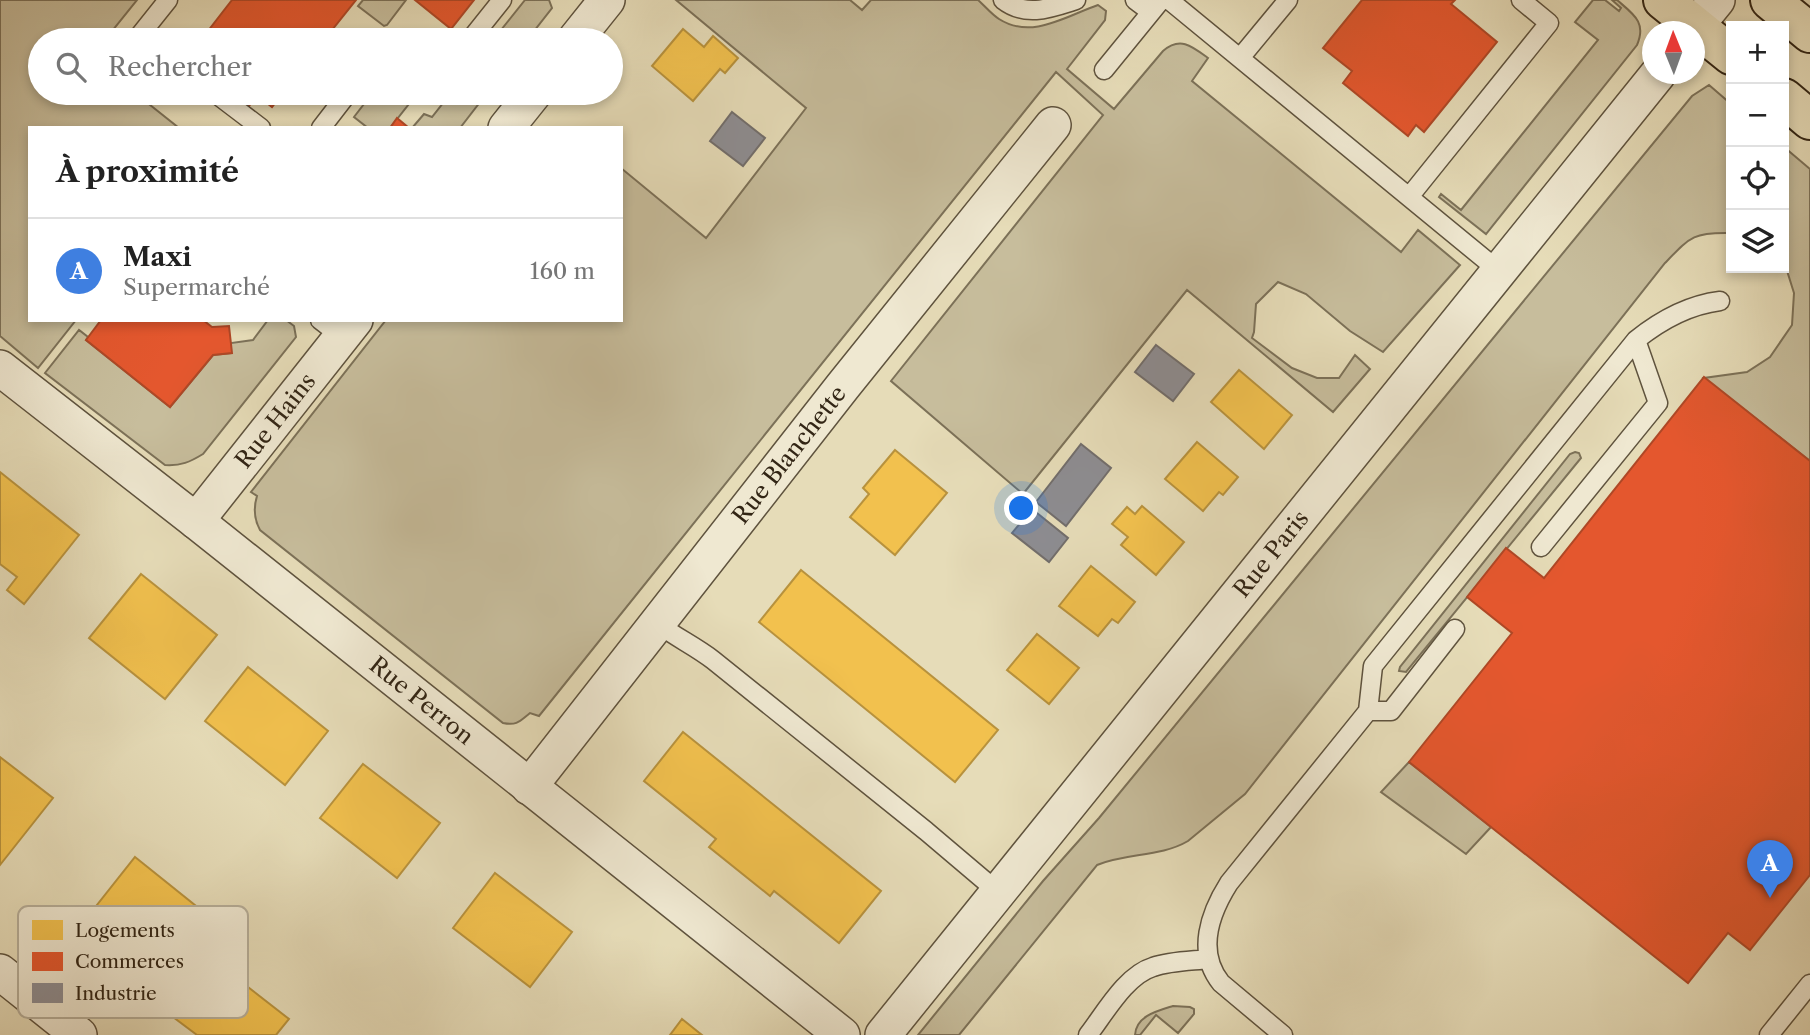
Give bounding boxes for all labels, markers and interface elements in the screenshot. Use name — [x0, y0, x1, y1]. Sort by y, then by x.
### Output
north arrow — [1642, 21, 1705, 84]
map controls — [1726, 21, 1789, 273]
button: + — [1726, 21, 1789, 84]
search box — [28, 28, 623, 105]
icon: search — [52, 48, 90, 86]
text: Rechercher — [108, 51, 252, 83]
button: − — [1726, 84, 1789, 147]
button: locate — [1726, 147, 1789, 210]
text: À proximité — [56, 153, 239, 190]
button: layers — [1726, 210, 1789, 273]
text: Maxi — [123, 241, 192, 273]
text: A — [70, 257, 88, 285]
text: 160 m — [530, 257, 595, 285]
text: Supermarché — [123, 273, 270, 301]
street label: Rue Hains — [229, 368, 321, 474]
street label: Rue Blanchette — [726, 380, 852, 529]
your location — [1004, 491, 1038, 525]
street label: Rue Paris — [1227, 505, 1314, 603]
street label: Rue Perron — [364, 651, 479, 750]
pin: A — [1747, 840, 1793, 898]
legend — [18, 906, 248, 1018]
text: Logements — [75, 919, 175, 942]
text: Commerces — [75, 950, 184, 973]
text: Industrie — [75, 982, 157, 1005]

